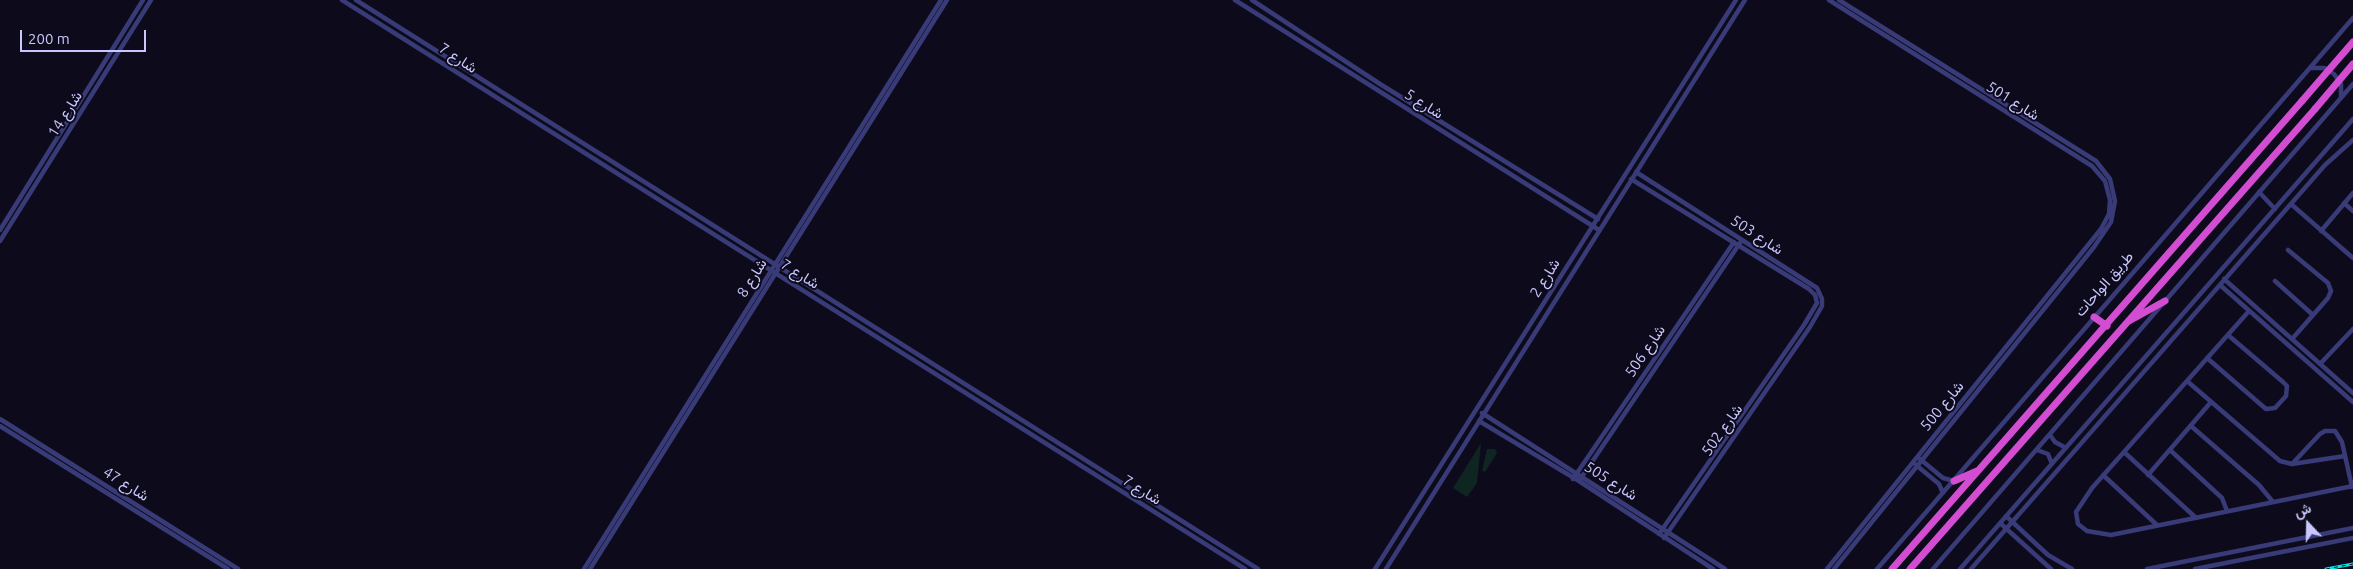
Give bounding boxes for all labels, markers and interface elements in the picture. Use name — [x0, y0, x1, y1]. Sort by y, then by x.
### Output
scale bar — [22, 20, 149, 52]
text: 200 m — [28, 30, 70, 47]
street label: شارع 7 — [435, 39, 481, 77]
street label: شارع 501 — [1983, 78, 2043, 124]
street label: شارع 5 — [1401, 85, 1447, 123]
street label: شارع 14 — [44, 88, 86, 140]
street label: شارع 503 — [1727, 211, 1787, 259]
street label: طريق الواحات — [2071, 248, 2137, 320]
street label: شارع 8 — [733, 255, 771, 301]
street label: شارع 7 — [777, 255, 823, 293]
street label: شارع 2 — [1526, 255, 1564, 301]
street label: شارع 506 — [1621, 322, 1669, 380]
street label: شارع 500 — [1916, 377, 1968, 435]
street label: شارع 502 — [1698, 401, 1746, 459]
street label: شارع 505 — [1581, 458, 1641, 504]
street label: شارع 47 — [100, 463, 152, 505]
street label: شارع 7 — [1119, 471, 1165, 509]
north arrow — [2283, 499, 2333, 549]
text: ش — [2292, 500, 2313, 520]

